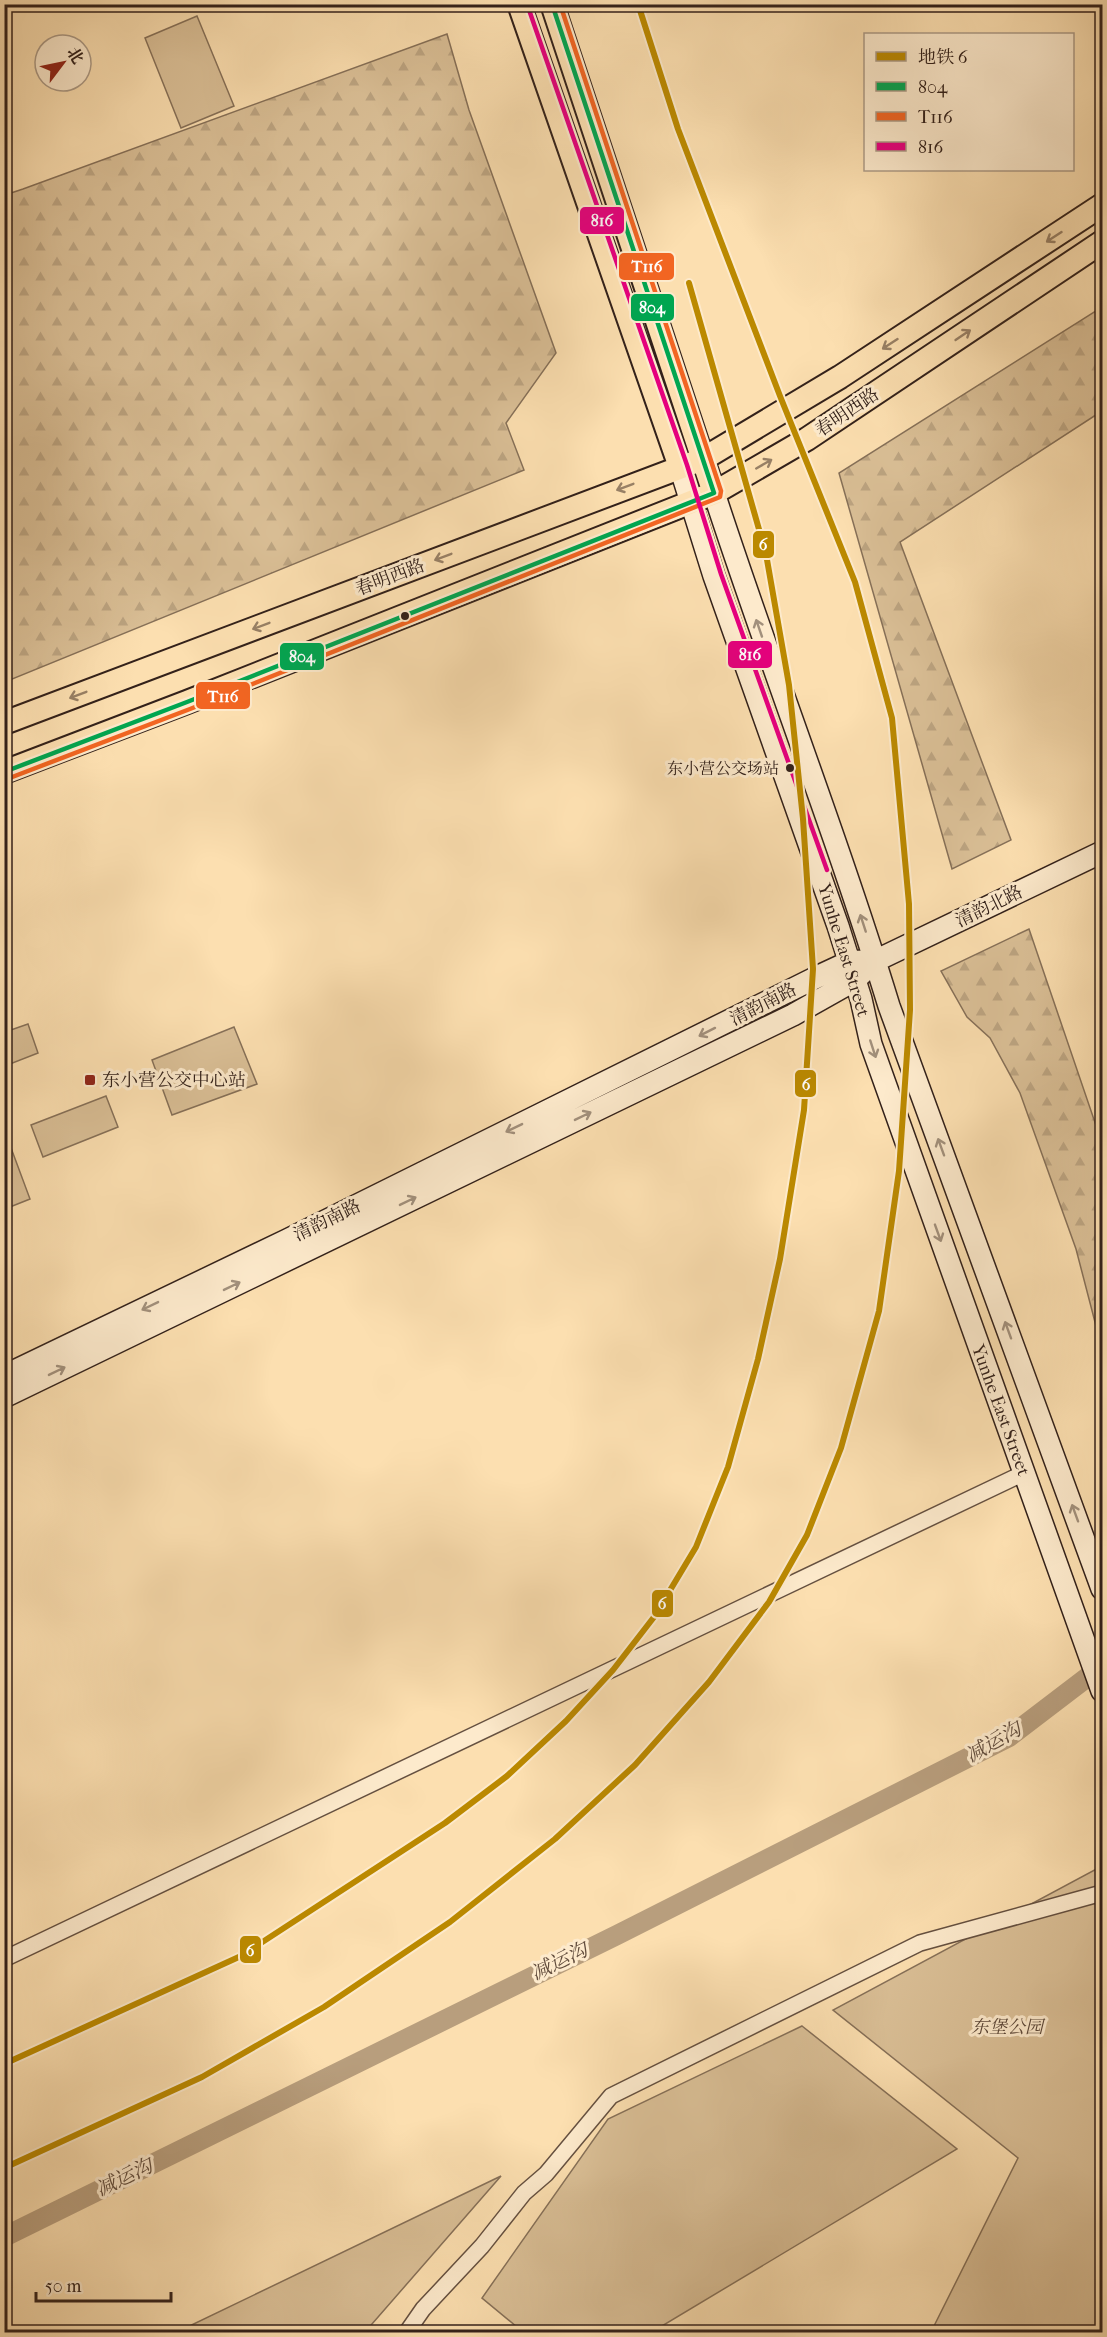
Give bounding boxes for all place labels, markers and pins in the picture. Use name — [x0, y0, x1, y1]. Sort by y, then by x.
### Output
unlabelled marker — [399, 610, 411, 622]
place label: 东小营公交场站 — [667, 759, 779, 778]
marker: 东小营公交场站 — [784, 762, 796, 774]
place label: 东小营公交中心站 — [102, 1070, 246, 1091]
marker: 东小营公交中心站 — [83, 1073, 97, 1087]

